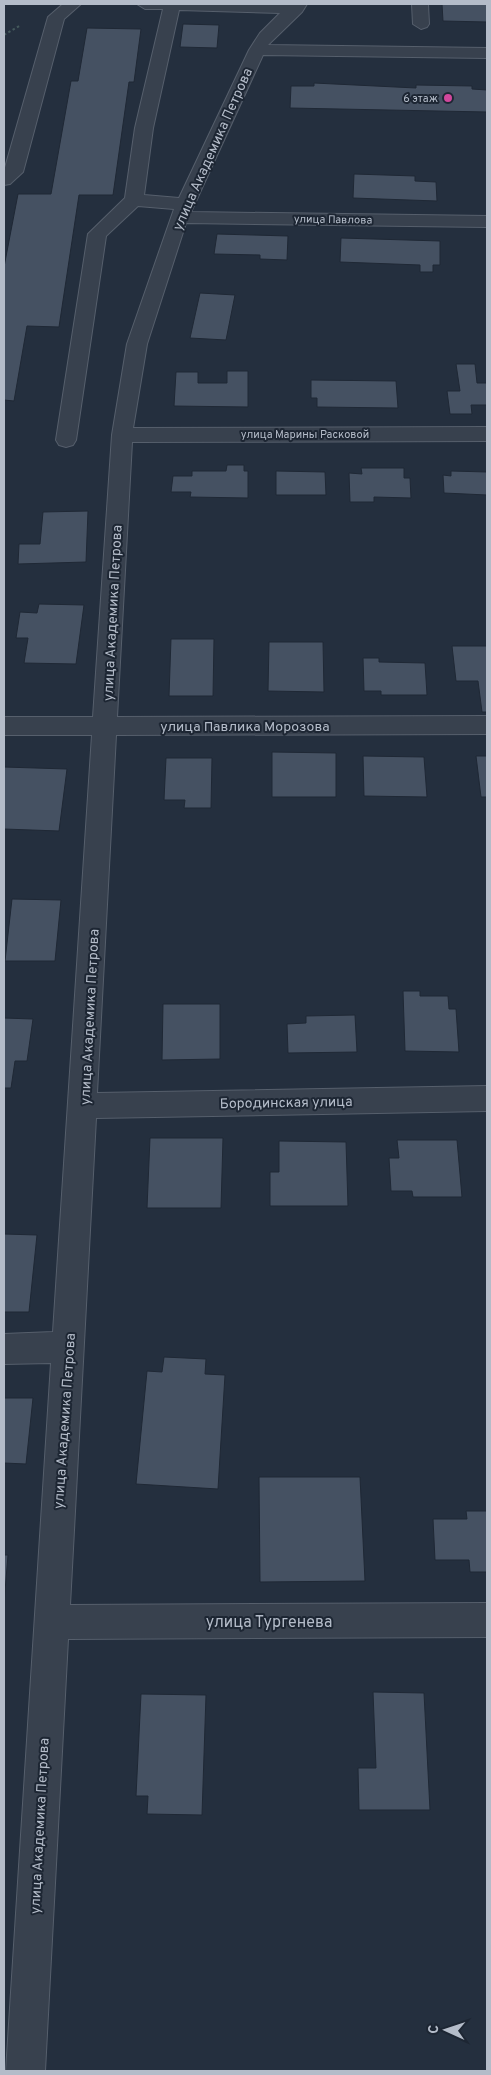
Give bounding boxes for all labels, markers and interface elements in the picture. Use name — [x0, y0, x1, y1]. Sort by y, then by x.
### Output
street label: улица Академика Петрова — [170, 66, 257, 234]
place label: 6 этаж — [403, 92, 438, 106]
marker: 6 этаж — [442, 92, 454, 104]
street label: улица Павлова — [294, 212, 373, 228]
street label: улица Марины Расковой — [241, 428, 369, 442]
street label: улица Академика Петрова — [100, 525, 127, 702]
street label: улица Павлика Морозова — [160, 719, 330, 736]
street label: улица Академика Петрова — [77, 929, 104, 1106]
street label: Бородинская улица — [219, 1094, 353, 1113]
street label: улица Академика Петрова — [51, 1333, 80, 1510]
street label: улица Тургенева — [206, 1613, 332, 1633]
street label: улица Академика Петрова — [27, 1738, 54, 1915]
north arrow — [421, 2005, 471, 2055]
text: С — [426, 2024, 443, 2034]

